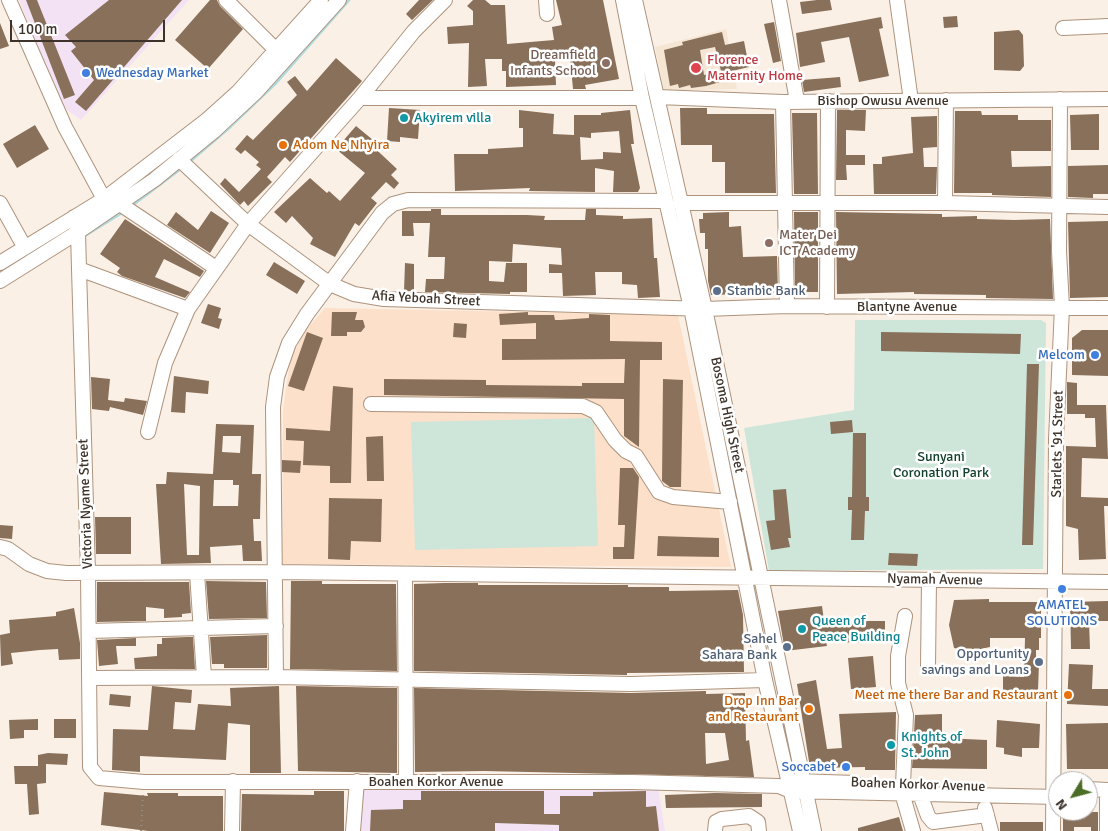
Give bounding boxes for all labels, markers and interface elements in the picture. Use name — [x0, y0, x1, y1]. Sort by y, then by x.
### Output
scale bar — [12, 10, 168, 42]
text: 100 m — [18, 20, 58, 38]
place label: Dreamfield Infants School — [510, 47, 596, 80]
place label: Florence Maternity Home — [707, 52, 803, 84]
marker: Dreamfield Infants School — [600, 57, 612, 69]
marker: Florence Maternity Home — [689, 61, 703, 75]
place label: Wednesday Market — [96, 65, 209, 81]
marker: Wednesday Market — [80, 67, 92, 79]
street label: Bishop Owusu Avenue — [817, 93, 949, 109]
place label: Akyirem villa — [414, 110, 491, 126]
marker: Akyirem villa — [398, 112, 410, 124]
place label: Adom Ne Nhyira — [293, 137, 390, 153]
marker: Adom Ne Nhyira — [277, 139, 289, 151]
place label: Mater Dei ICT Academy — [779, 227, 856, 260]
marker: Mater Dei ICT Academy — [763, 237, 775, 249]
place label: Stanbic Bank — [727, 283, 805, 299]
marker: Stanbic Bank — [711, 285, 723, 297]
street label: Afia Yeboah Street — [371, 288, 481, 310]
street label: Blantyne Avenue — [857, 299, 957, 315]
place label: Melcom — [1038, 347, 1085, 363]
marker: Melcom — [1089, 349, 1101, 361]
street label: Bosoma High Street — [706, 355, 748, 475]
street label: Starlets '91 Street — [1049, 390, 1067, 498]
street label: Victoria Nyame Street — [75, 438, 97, 570]
park label: Sunyani Coronation Park — [893, 449, 989, 482]
street label: Nyamah Avenue — [887, 571, 983, 589]
marker: AMATEL SOLUTIONS — [1056, 583, 1068, 595]
place label: AMATEL SOLUTIONS — [1027, 597, 1097, 630]
place label: Queen of Peace Building — [812, 613, 900, 646]
marker: Queen of Peace Building — [796, 623, 808, 635]
place label: Sahel Sahara Bank — [702, 631, 777, 664]
marker: Sahel Sahara Bank — [781, 641, 793, 653]
place label: Opportunity savings and Loans — [921, 646, 1029, 679]
marker: Opportunity savings and Loans — [1033, 656, 1045, 668]
place label: Meet me there Bar and Restaurant — [854, 687, 1058, 703]
marker: Meet me there Bar and Restaurant — [1062, 689, 1074, 701]
place label: Drop Inn Bar and Restaurant — [708, 693, 799, 726]
marker: Drop Inn Bar and Restaurant — [803, 703, 815, 715]
place label: Knights of St. John — [901, 729, 962, 762]
marker: Knights of St. John — [885, 739, 897, 751]
place label: Soccabet — [781, 759, 836, 775]
marker: Soccabet — [840, 761, 852, 773]
north arrow — [1048, 771, 1098, 821]
street label: Boahen Korkor Avenue — [369, 774, 503, 790]
street label: Boahen Korkor Avenue — [850, 774, 986, 796]
text: N — [1052, 796, 1071, 814]

